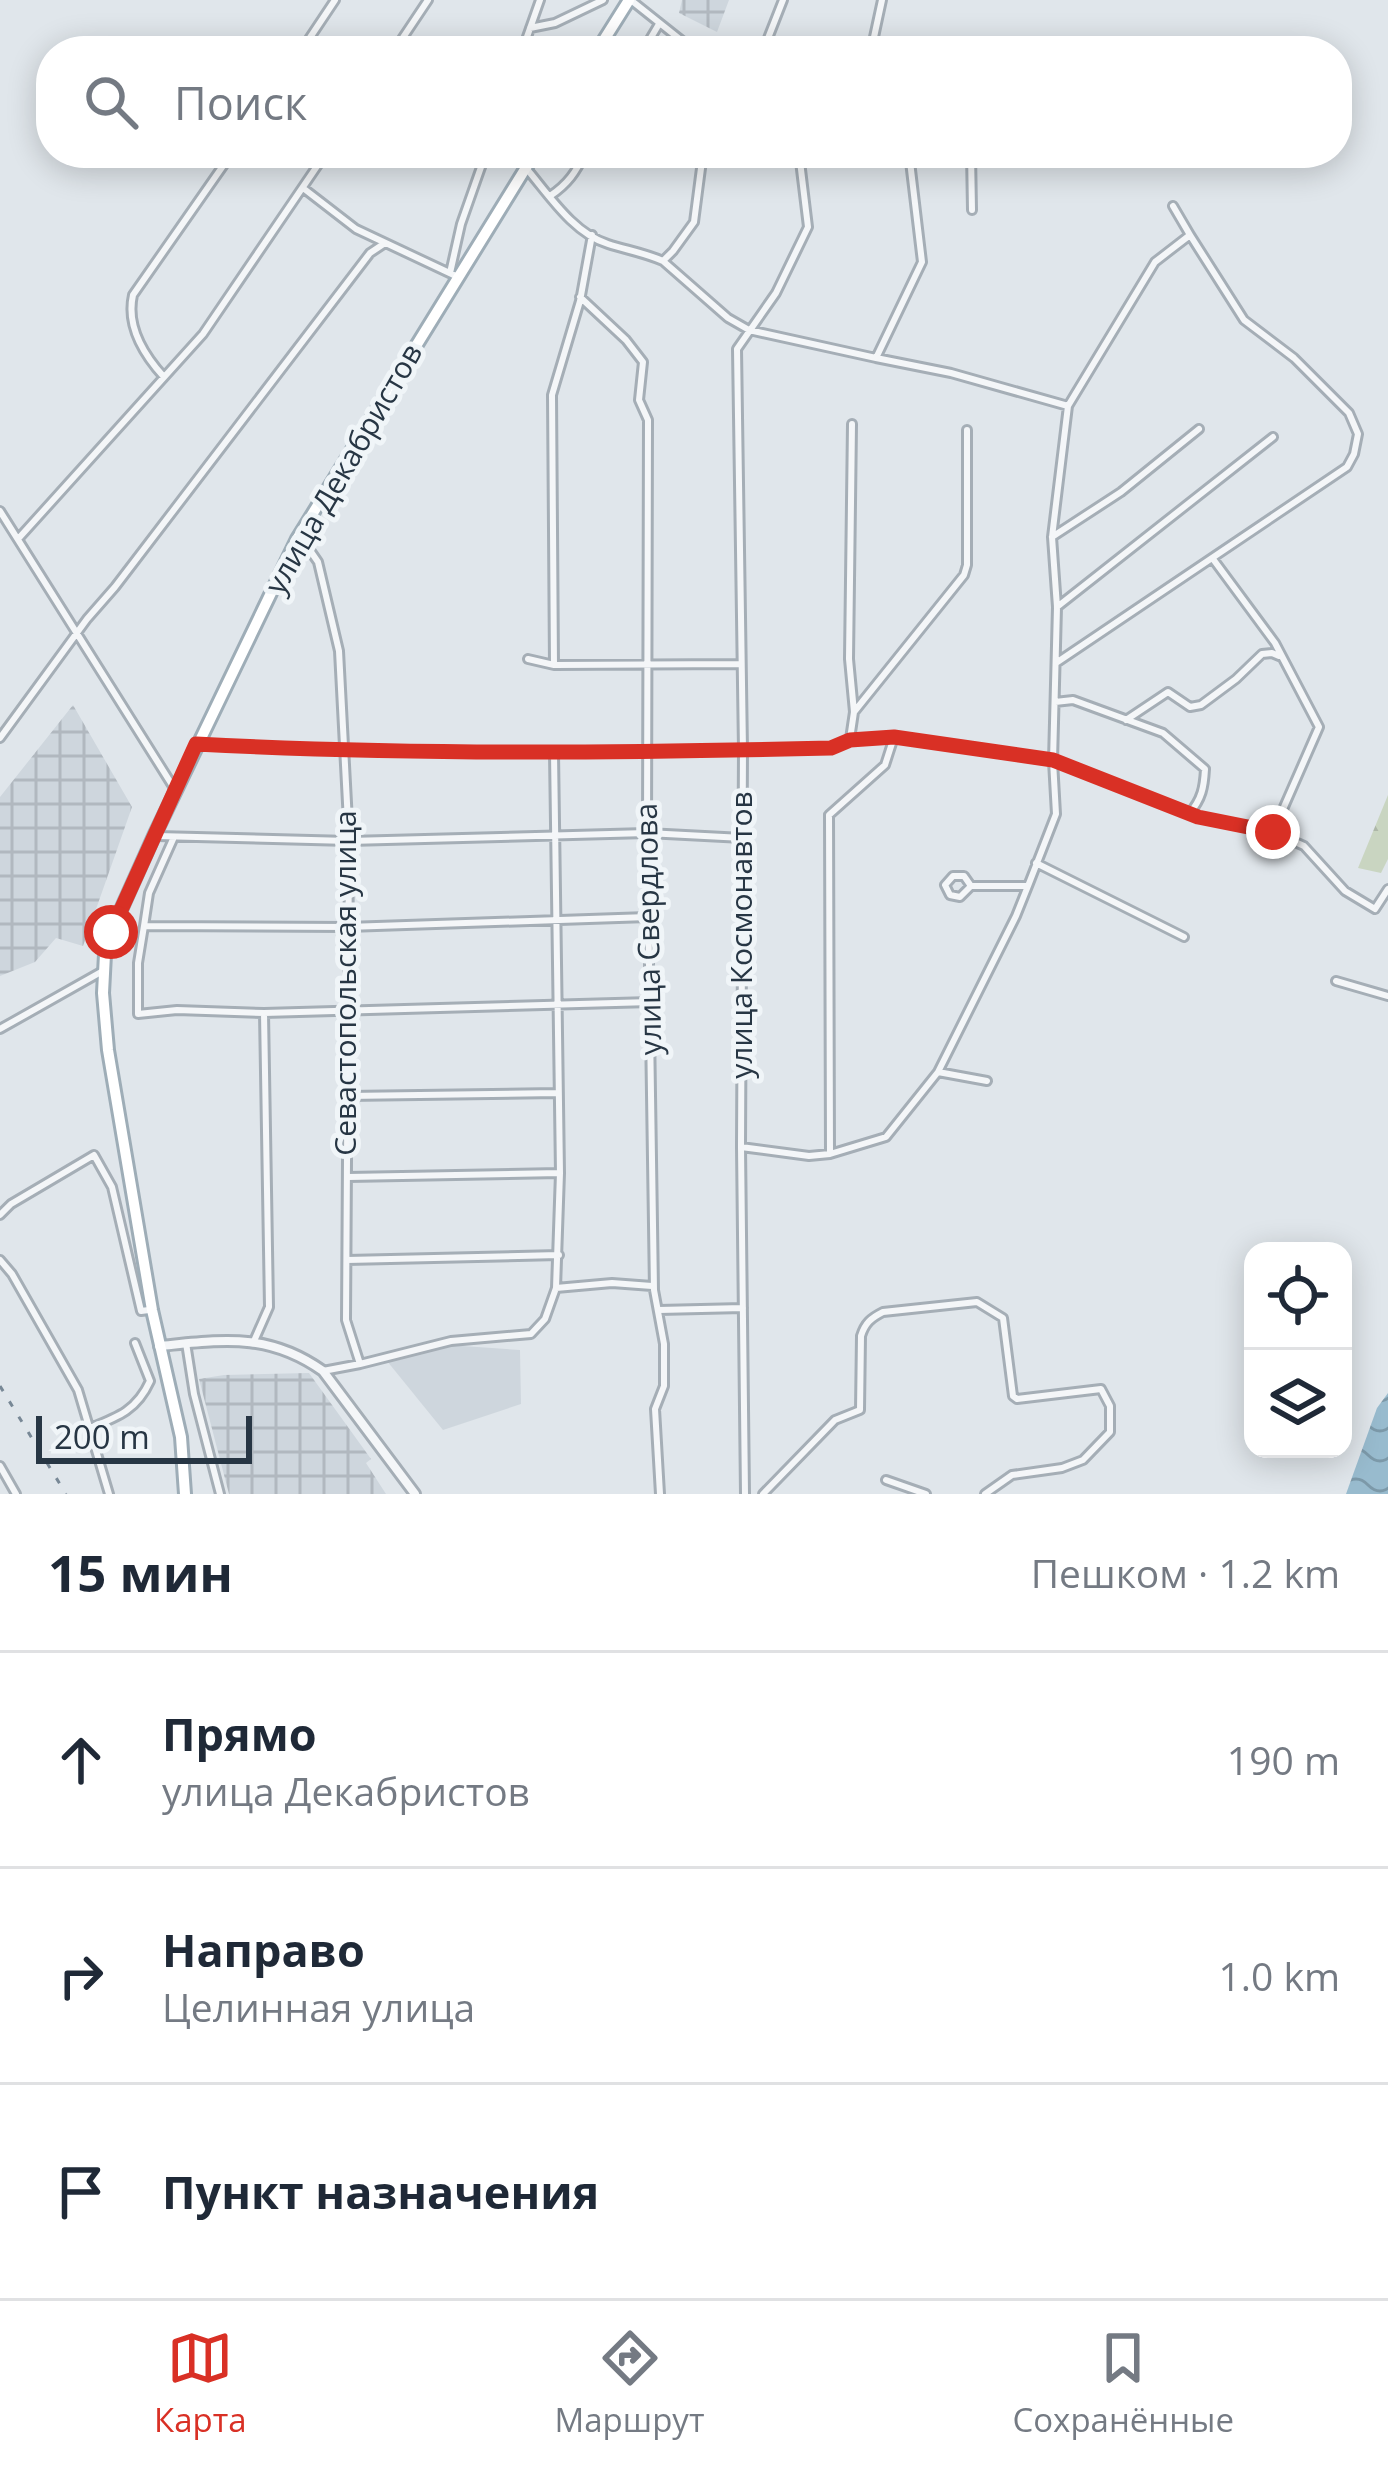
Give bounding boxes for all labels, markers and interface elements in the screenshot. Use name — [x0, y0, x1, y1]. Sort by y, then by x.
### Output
search box — [36, 36, 1352, 168]
icon: search — [78, 69, 144, 135]
text: Поиск — [174, 72, 307, 133]
street label: улица Декабристов — [254, 335, 431, 601]
street label: улица Космонавтов — [720, 791, 761, 1079]
street label: улица Свердлова — [625, 803, 670, 1055]
route end — [1246, 805, 1300, 859]
street label: Севастопольская улица — [324, 810, 365, 1156]
route start — [84, 905, 138, 959]
map controls — [1244, 1242, 1352, 1458]
button: locate — [1244, 1242, 1352, 1350]
button: layers — [1244, 1350, 1352, 1458]
scale bar — [36, 1410, 252, 1463]
text: 200 m — [54, 1414, 150, 1459]
text: 15 мин — [48, 1537, 233, 1607]
text: Пешком · 1.2 km — [1031, 1546, 1340, 1599]
text: Прямо — [162, 1703, 317, 1764]
icon: ahead — [48, 1727, 114, 1793]
text: 190 m — [1227, 1733, 1340, 1786]
text: улица Декабристов — [162, 1764, 530, 1817]
text: Направо — [162, 1919, 365, 1980]
icon: right — [48, 1943, 114, 2009]
text: 1.0 km — [1218, 1949, 1340, 2002]
text: Целинная улица — [162, 1980, 475, 2033]
icon: arrive — [48, 2159, 114, 2225]
text: Пункт назначения — [162, 2161, 599, 2222]
tab: Карта — [154, 2325, 247, 2442]
tab: Маршрут — [555, 2325, 704, 2442]
tab: Сохранённые — [1012, 2325, 1234, 2442]

